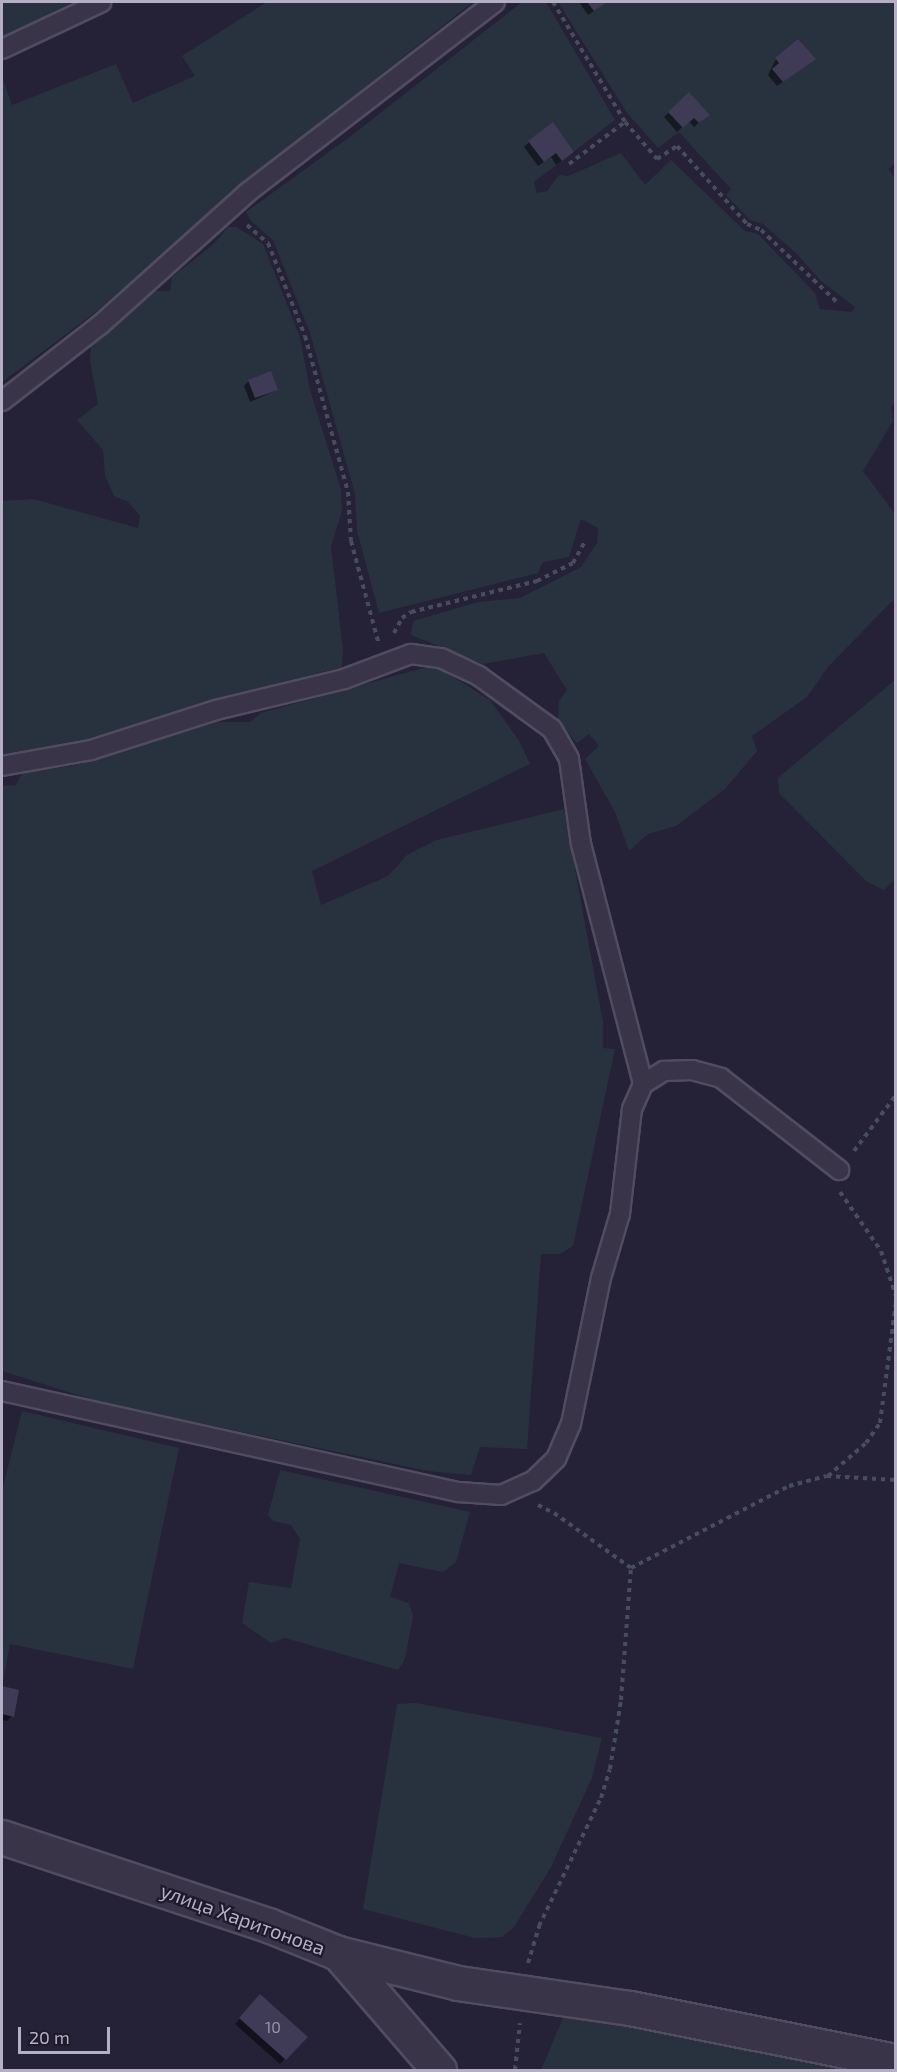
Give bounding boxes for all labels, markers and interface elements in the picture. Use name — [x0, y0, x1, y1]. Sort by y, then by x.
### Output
street label: улица Харитонова — [157, 1878, 329, 1960]
scale bar — [21, 2015, 112, 2053]
house number: 10 — [265, 2017, 281, 2037]
text: 20 m — [29, 2026, 70, 2048]

